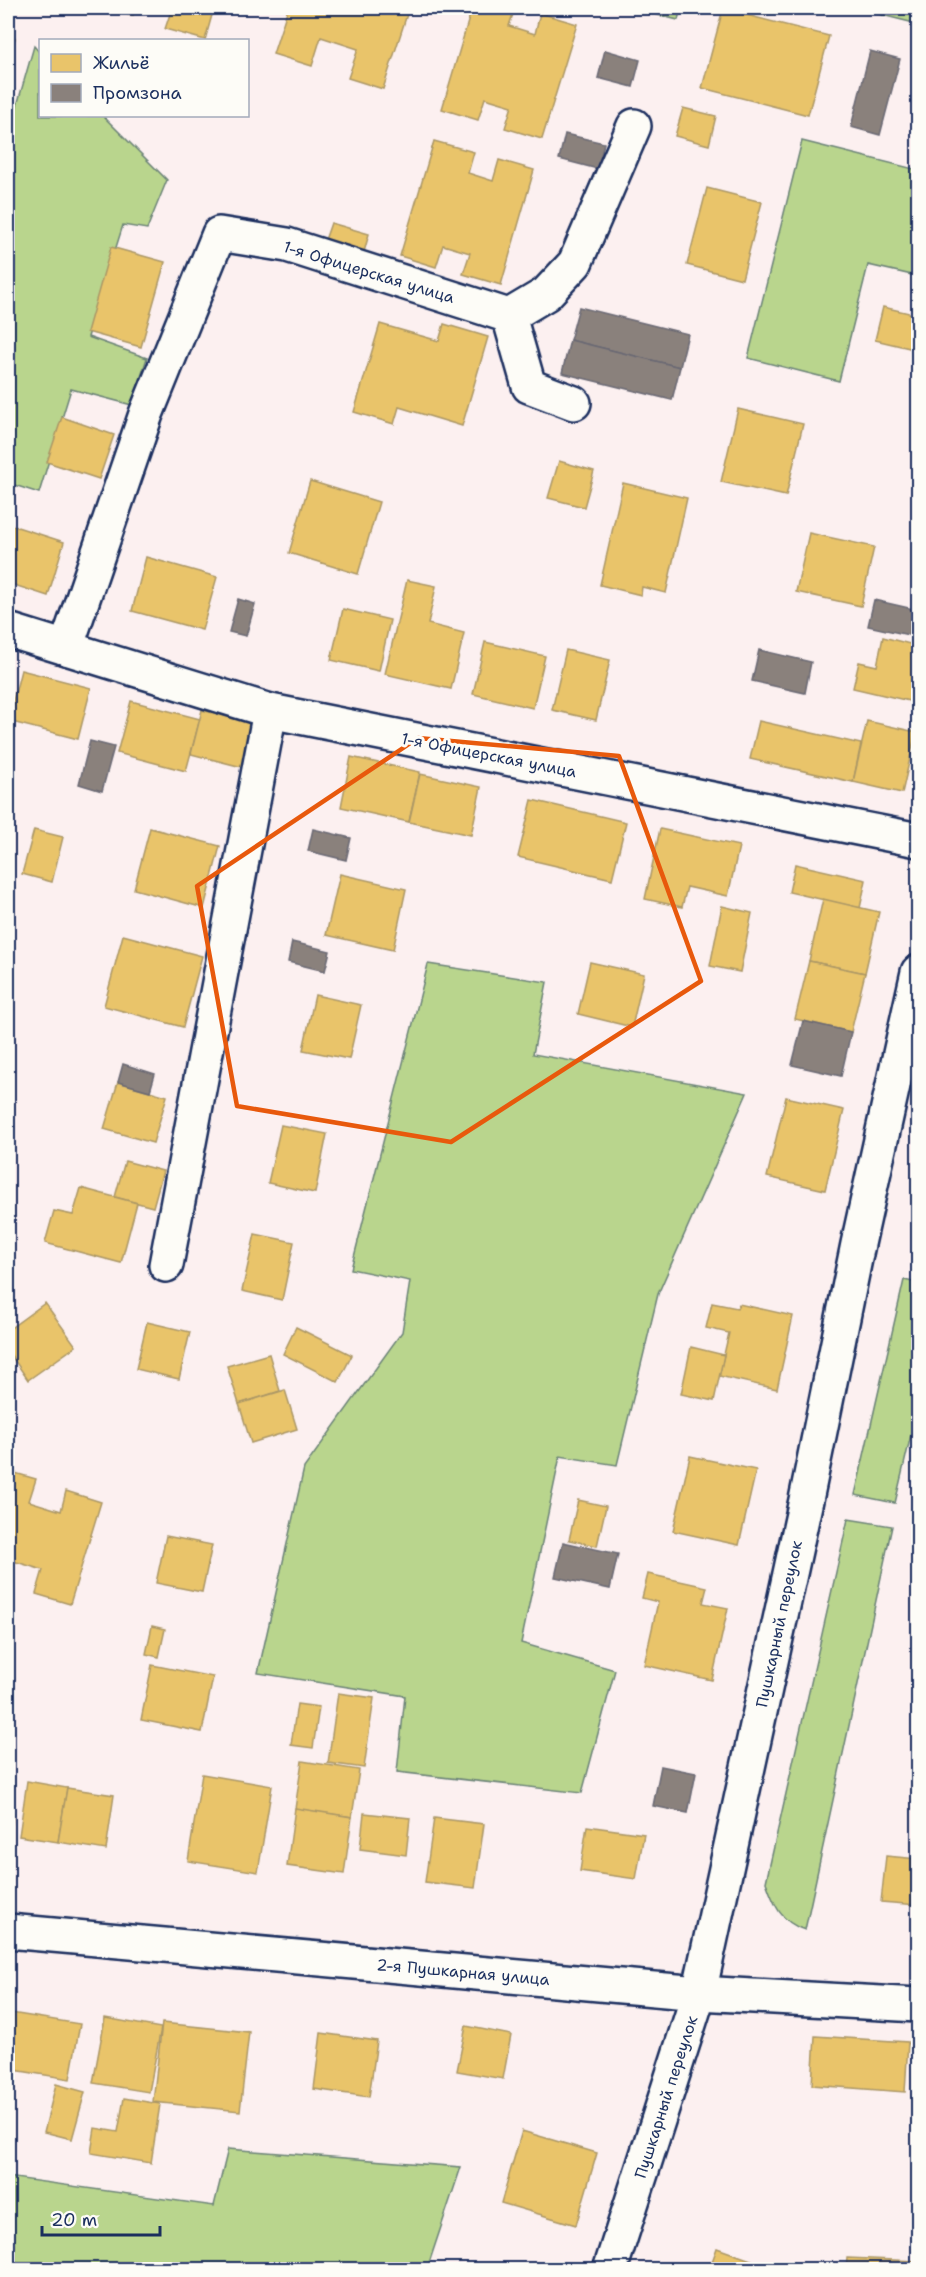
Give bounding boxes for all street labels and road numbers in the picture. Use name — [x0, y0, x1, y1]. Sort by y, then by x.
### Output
street label: 1-я Офицерская улица — [281, 236, 457, 308]
street label: 1-я Офицерская улица — [400, 728, 578, 782]
street label: Пушкарный переулок — [751, 1538, 807, 1709]
street label: 2-я Пушкарная улица — [376, 1954, 551, 1990]
street label: Пушкарный переулок — [630, 2012, 702, 2181]

